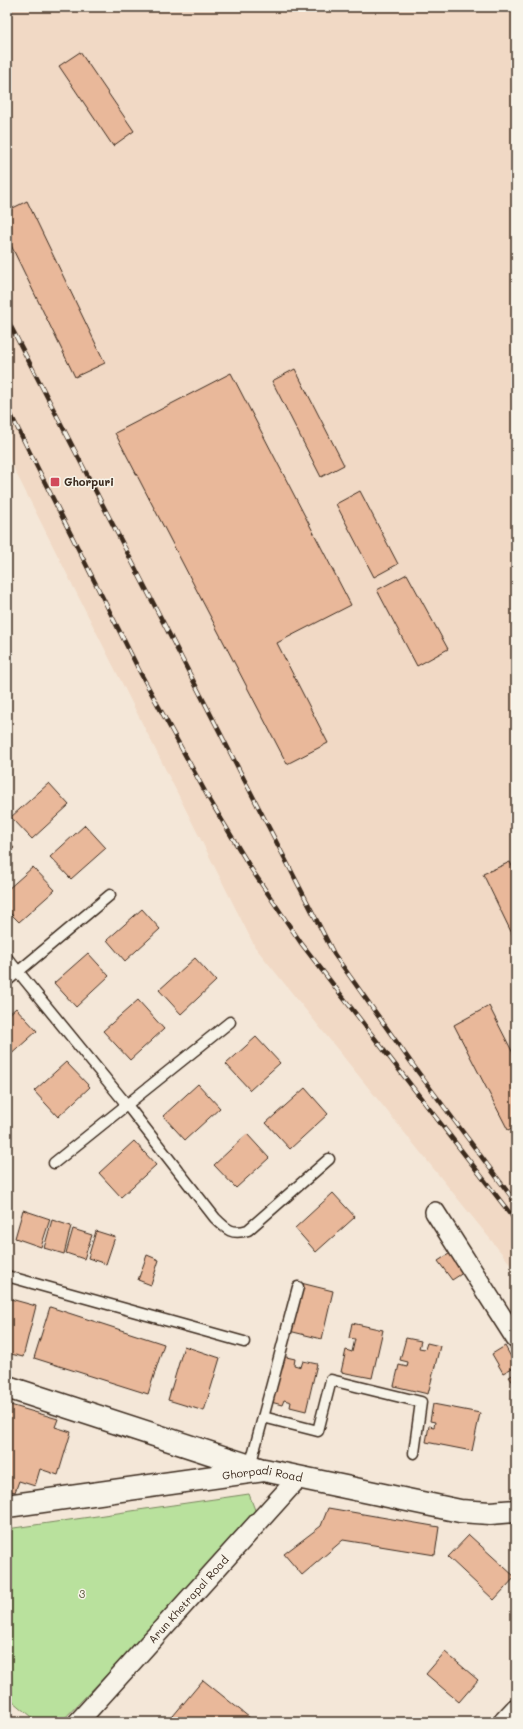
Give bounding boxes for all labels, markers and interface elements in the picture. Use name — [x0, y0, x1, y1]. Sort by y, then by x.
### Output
place label: Ghorpuri — [64, 474, 114, 489]
marker: Ghorpuri — [49, 476, 61, 488]
street label: Ghorpadi Road — [221, 1462, 304, 1485]
street label: Arun Khetrapal Road — [145, 1552, 232, 1646]
park label: 3 — [79, 1586, 86, 1601]

